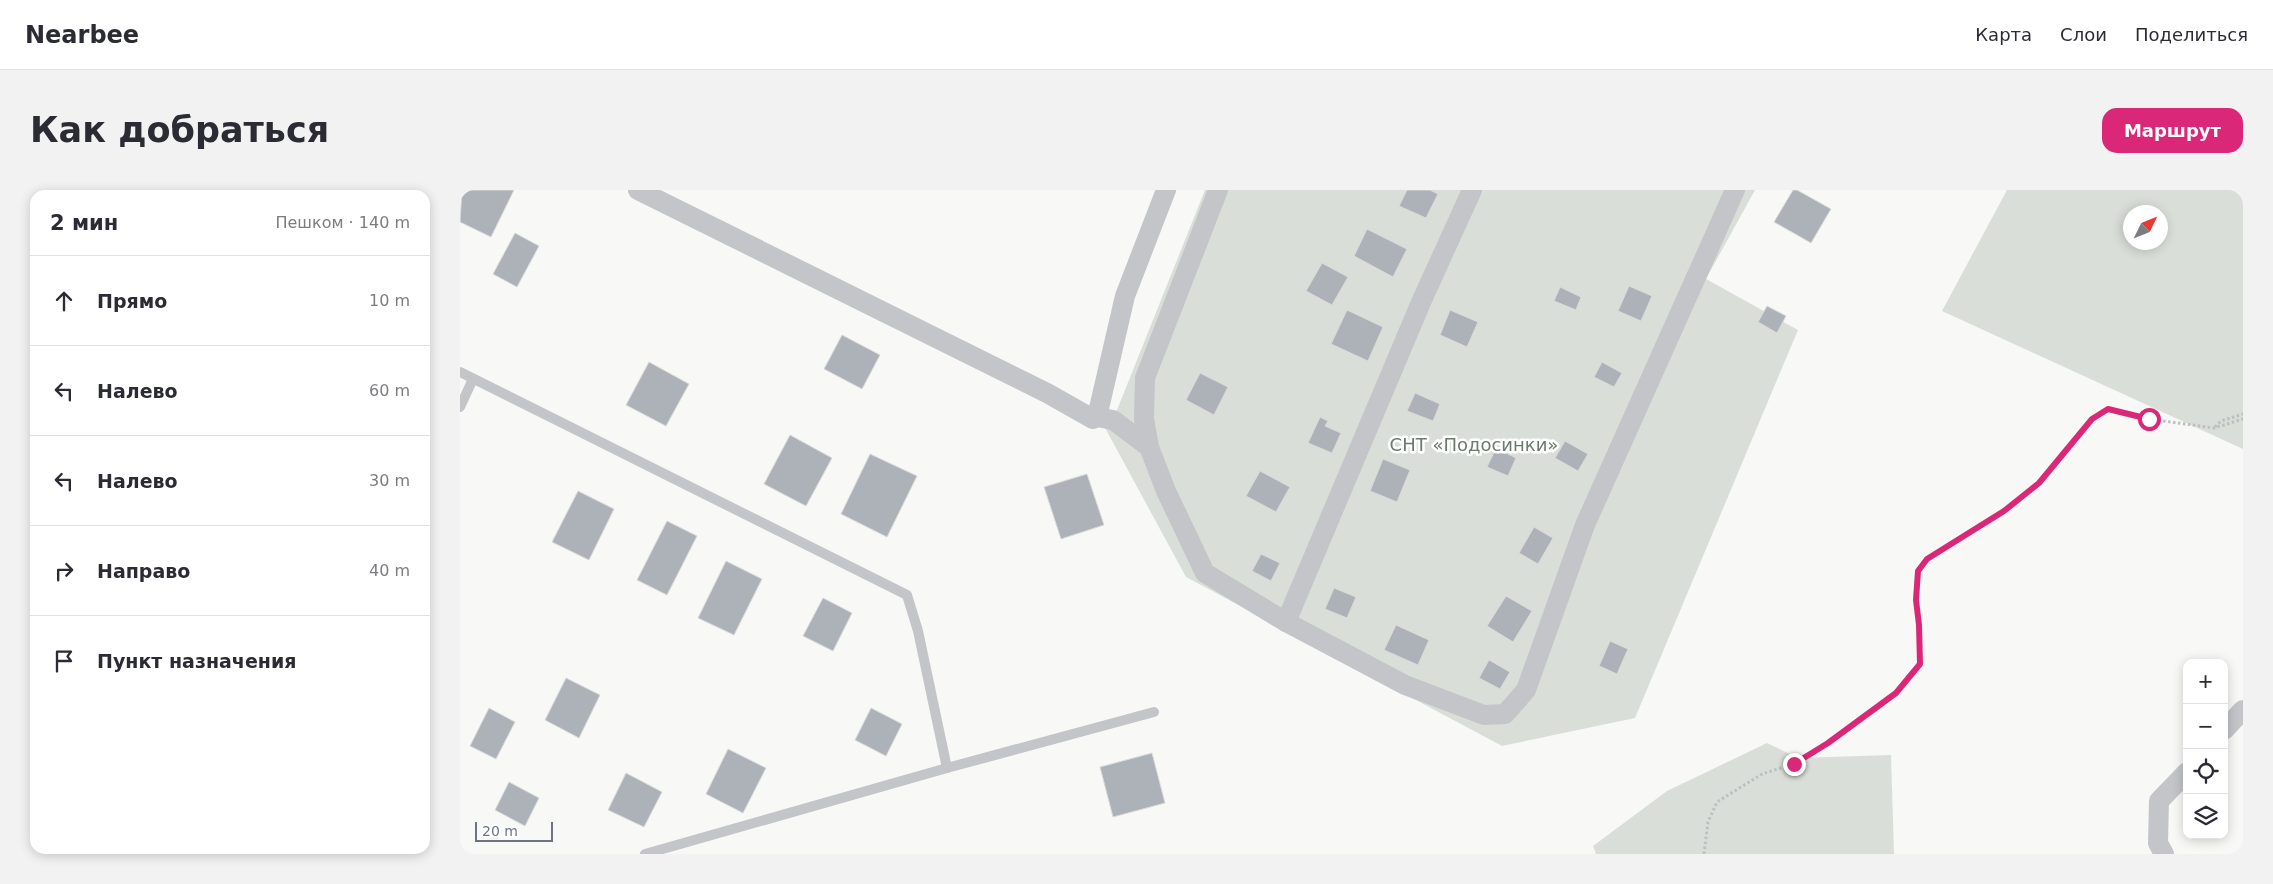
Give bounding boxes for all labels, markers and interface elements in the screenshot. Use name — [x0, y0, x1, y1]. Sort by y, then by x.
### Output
text: Nearbee — [25, 21, 139, 49]
text: Карта — [1975, 24, 2032, 45]
text: Слои — [2060, 24, 2107, 45]
text: Поделиться — [2135, 24, 2248, 45]
button: Маршрут — [2102, 108, 2243, 153]
text: Как добраться — [30, 110, 329, 150]
north arrow — [2123, 205, 2168, 250]
text: 2 мин — [50, 211, 118, 235]
text: Пешком · 140 m — [275, 213, 410, 232]
icon: ahead — [50, 287, 78, 315]
text: Прямо — [97, 290, 167, 312]
text: 10 m — [369, 291, 410, 310]
icon: left — [50, 377, 78, 405]
text: Налево — [97, 380, 178, 402]
text: 60 m — [369, 381, 410, 400]
route start — [2138, 408, 2161, 431]
park label: СНТ «Подосинки» — [1390, 434, 1558, 455]
icon: left — [50, 467, 78, 495]
text: Налево — [97, 470, 178, 492]
text: 30 m — [369, 471, 410, 490]
icon: right — [50, 557, 78, 585]
text: Направо — [97, 560, 190, 582]
text: 40 m — [369, 561, 410, 580]
icon: arrive — [50, 647, 78, 675]
text: Пункт назначения — [97, 650, 296, 672]
map controls — [2183, 659, 2228, 839]
button: + — [2183, 659, 2228, 704]
button: − — [2183, 704, 2228, 749]
button: locate — [2183, 749, 2228, 794]
route end — [1783, 753, 1806, 776]
button: layers — [2183, 794, 2228, 839]
scale bar — [475, 819, 552, 842]
text: 20 m — [482, 823, 518, 839]

